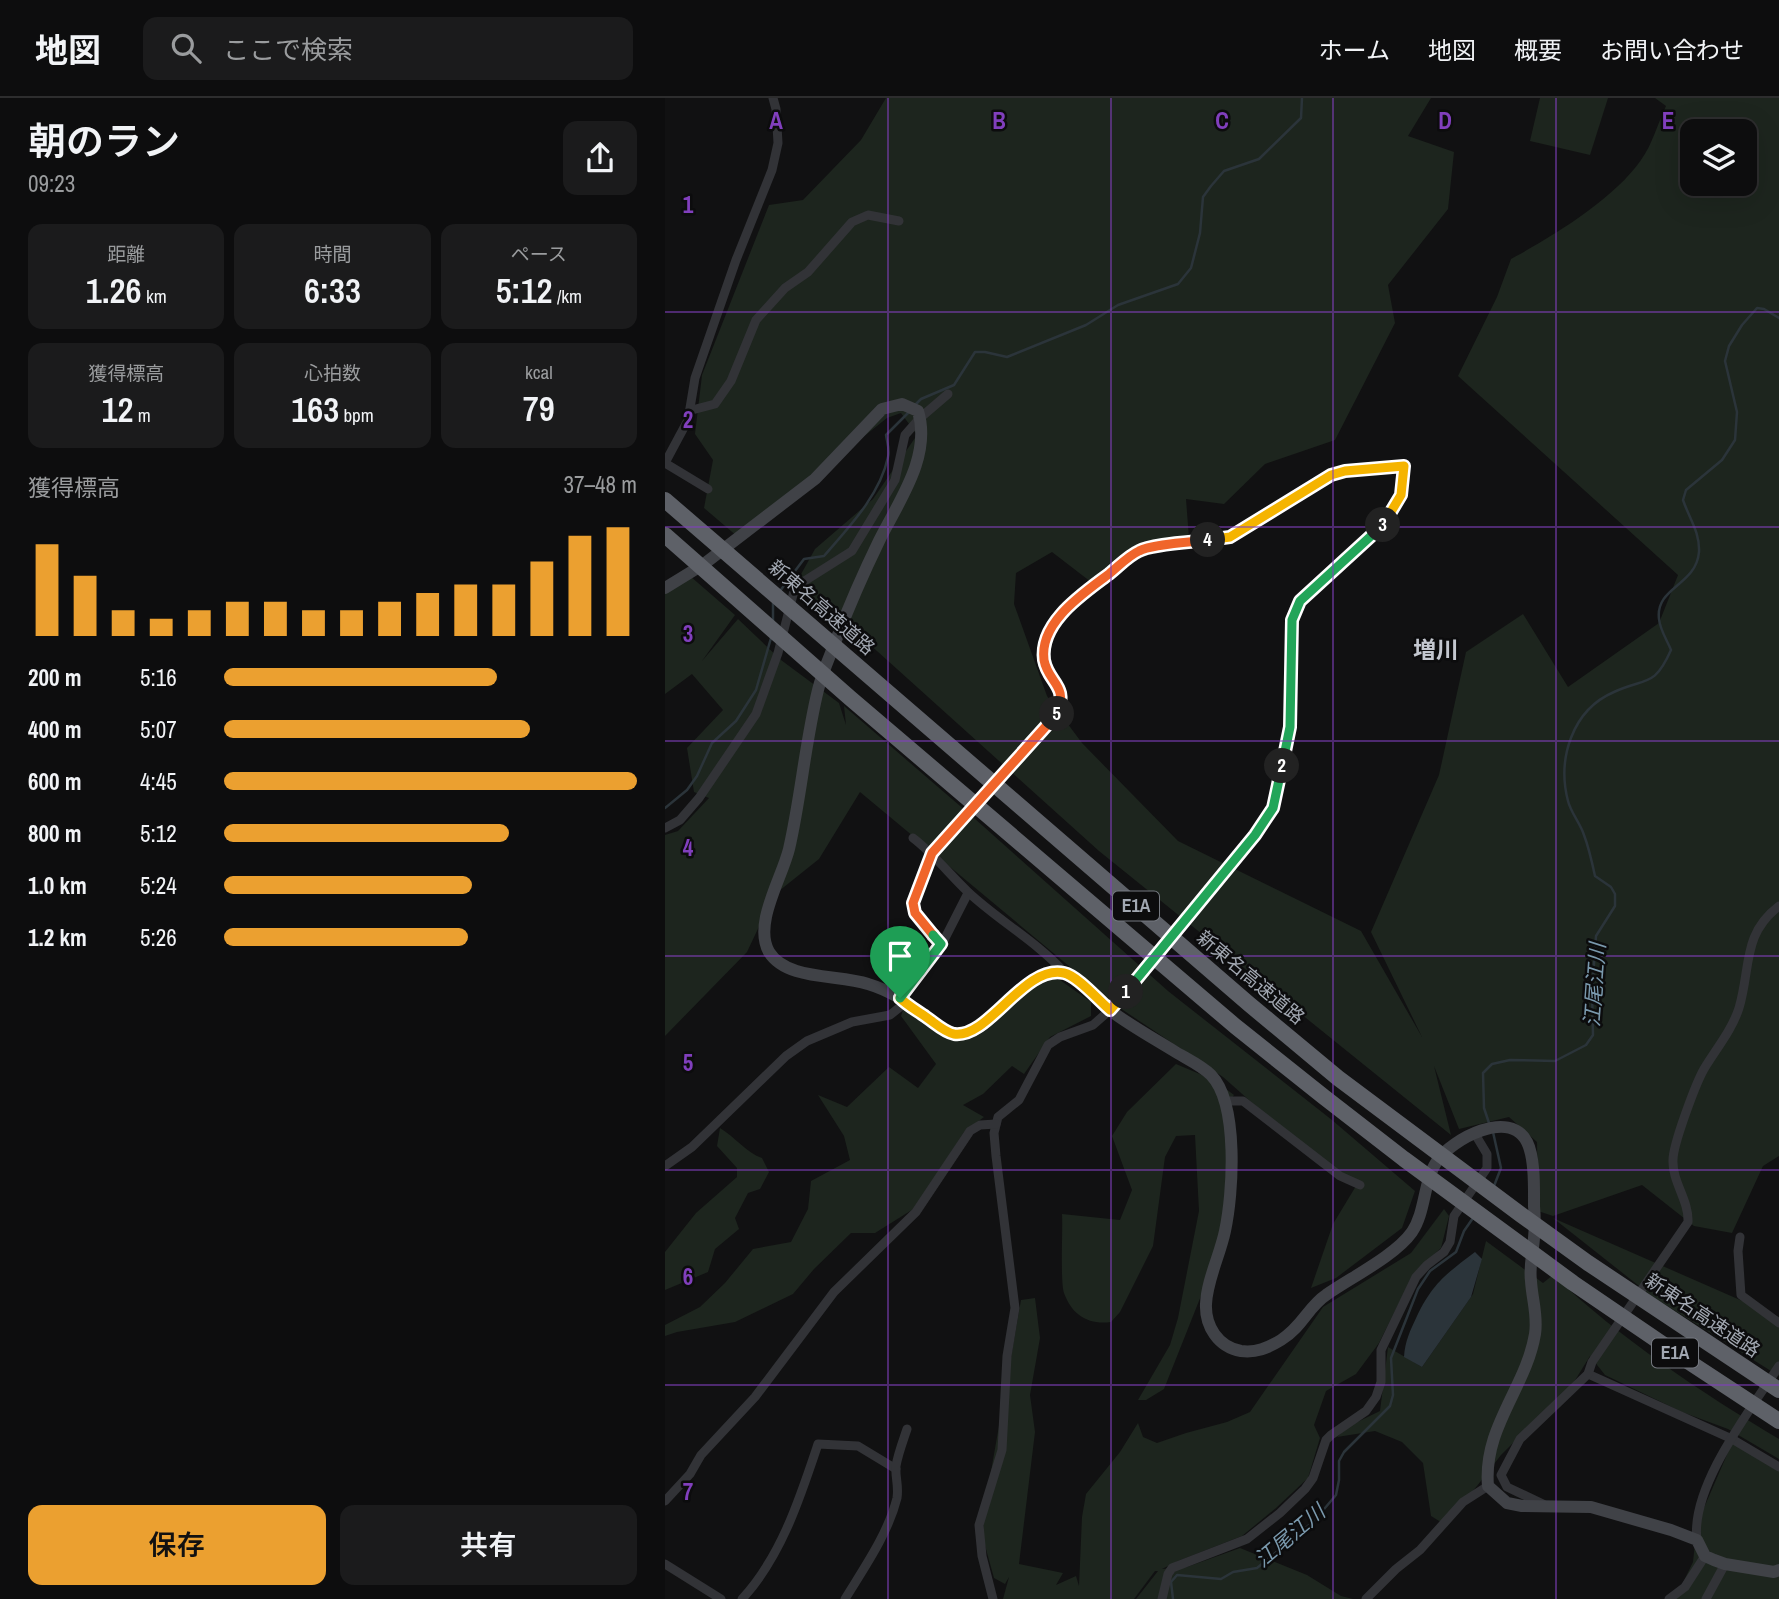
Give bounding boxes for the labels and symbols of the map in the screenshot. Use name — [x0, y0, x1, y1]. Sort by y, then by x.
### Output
text: A — [769, 105, 783, 136]
text: B — [992, 105, 1006, 136]
text: C — [1215, 105, 1229, 136]
text: D — [1438, 105, 1452, 136]
text: E — [1662, 105, 1674, 136]
text: 1 — [683, 189, 694, 220]
text: 2 — [683, 404, 693, 435]
pin: 3 — [1365, 508, 1401, 542]
pin: 4 — [1191, 522, 1225, 558]
street label: 新東名高速道路 — [763, 554, 881, 660]
text: 3 — [683, 618, 693, 649]
district label: 増川 — [1413, 634, 1459, 665]
pin: 5 — [1039, 696, 1075, 732]
pin: 2 — [1265, 748, 1299, 784]
text: 4 — [683, 832, 694, 863]
road number: E1A — [1113, 892, 1159, 920]
street label: 新東名高速道路 — [1192, 924, 1310, 1030]
pin — [870, 926, 930, 998]
water label: 江尾江川 — [1577, 940, 1612, 1028]
pin: 1 — [1109, 974, 1143, 1010]
text: 5 — [683, 1047, 693, 1078]
text: 6 — [683, 1261, 693, 1292]
street label: 新東名高速道路 — [1641, 1267, 1765, 1363]
road number: E1A — [1652, 1338, 1698, 1368]
text: 7 — [683, 1476, 693, 1507]
water label: 江尾江川 — [1248, 1496, 1333, 1574]

